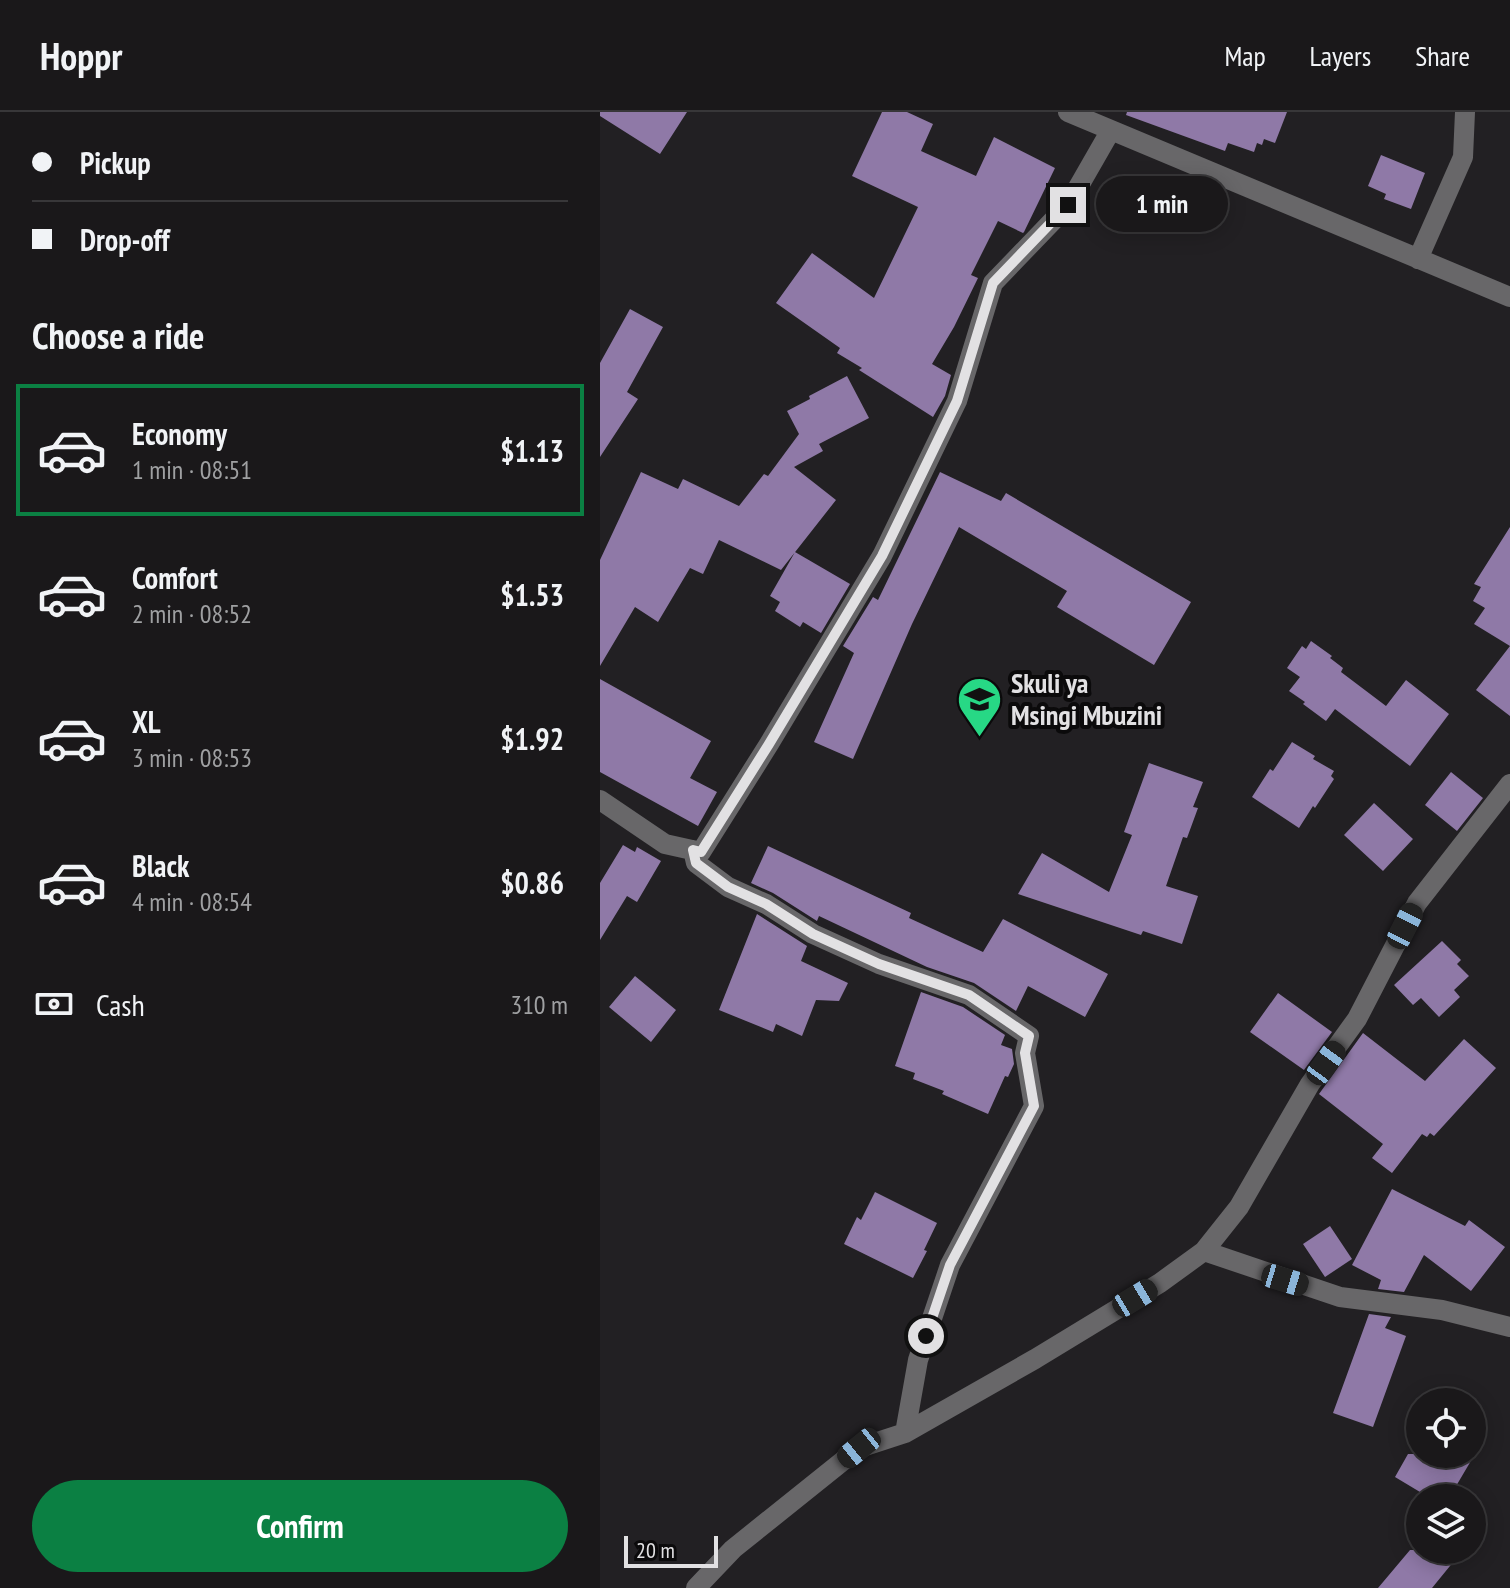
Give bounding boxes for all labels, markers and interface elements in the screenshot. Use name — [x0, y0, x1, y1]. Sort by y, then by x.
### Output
text: Hoppr — [40, 31, 122, 80]
text: Map — [1224, 37, 1266, 74]
text: Layers — [1310, 37, 1371, 74]
text: Share — [1415, 37, 1470, 74]
text: Pickup — [80, 143, 151, 182]
callout: 1 min — [1096, 177, 1228, 233]
route end — [1050, 187, 1086, 223]
text: 1 min — [1136, 187, 1188, 220]
text: Drop-off — [80, 220, 170, 259]
text: Choose a ride — [32, 312, 204, 359]
icon: car — [36, 414, 108, 486]
text: Economy — [132, 414, 227, 453]
text: $1.13 — [500, 431, 564, 470]
text: 1 min · 08:51 — [132, 453, 252, 486]
icon: car — [36, 558, 108, 630]
text: Comfort — [132, 558, 218, 597]
text: $1.53 — [500, 575, 564, 614]
text: 2 min · 08:52 — [132, 597, 252, 630]
place label: Skuli ya Msingi Mbuzini — [1011, 664, 1162, 733]
school or university icon: Skuli ya Msingi Mbuzini — [956, 675, 1004, 738]
icon: car — [36, 702, 108, 774]
text: XL — [132, 702, 161, 741]
text: $1.92 — [500, 719, 564, 758]
text: 3 min · 08:53 — [132, 741, 252, 774]
icon: car — [36, 846, 108, 918]
text: Black — [132, 846, 189, 885]
text: $0.86 — [500, 863, 564, 902]
text: 4 min · 08:54 — [132, 885, 252, 918]
car — [1383, 899, 1427, 953]
icon: cash — [32, 982, 76, 1026]
text: Cash — [96, 985, 145, 1024]
text: 310 m — [510, 988, 568, 1021]
car — [1302, 1037, 1350, 1089]
car — [1259, 1262, 1311, 1298]
car — [1108, 1275, 1162, 1321]
route start — [908, 1318, 944, 1354]
map controls — [1406, 1388, 1486, 1564]
button: locate — [1406, 1388, 1486, 1468]
car — [833, 1424, 885, 1472]
button: Confirm — [32, 1480, 568, 1572]
button: layers — [1406, 1484, 1486, 1564]
scale bar — [624, 1532, 718, 1568]
text: 20 m — [636, 1536, 675, 1564]

